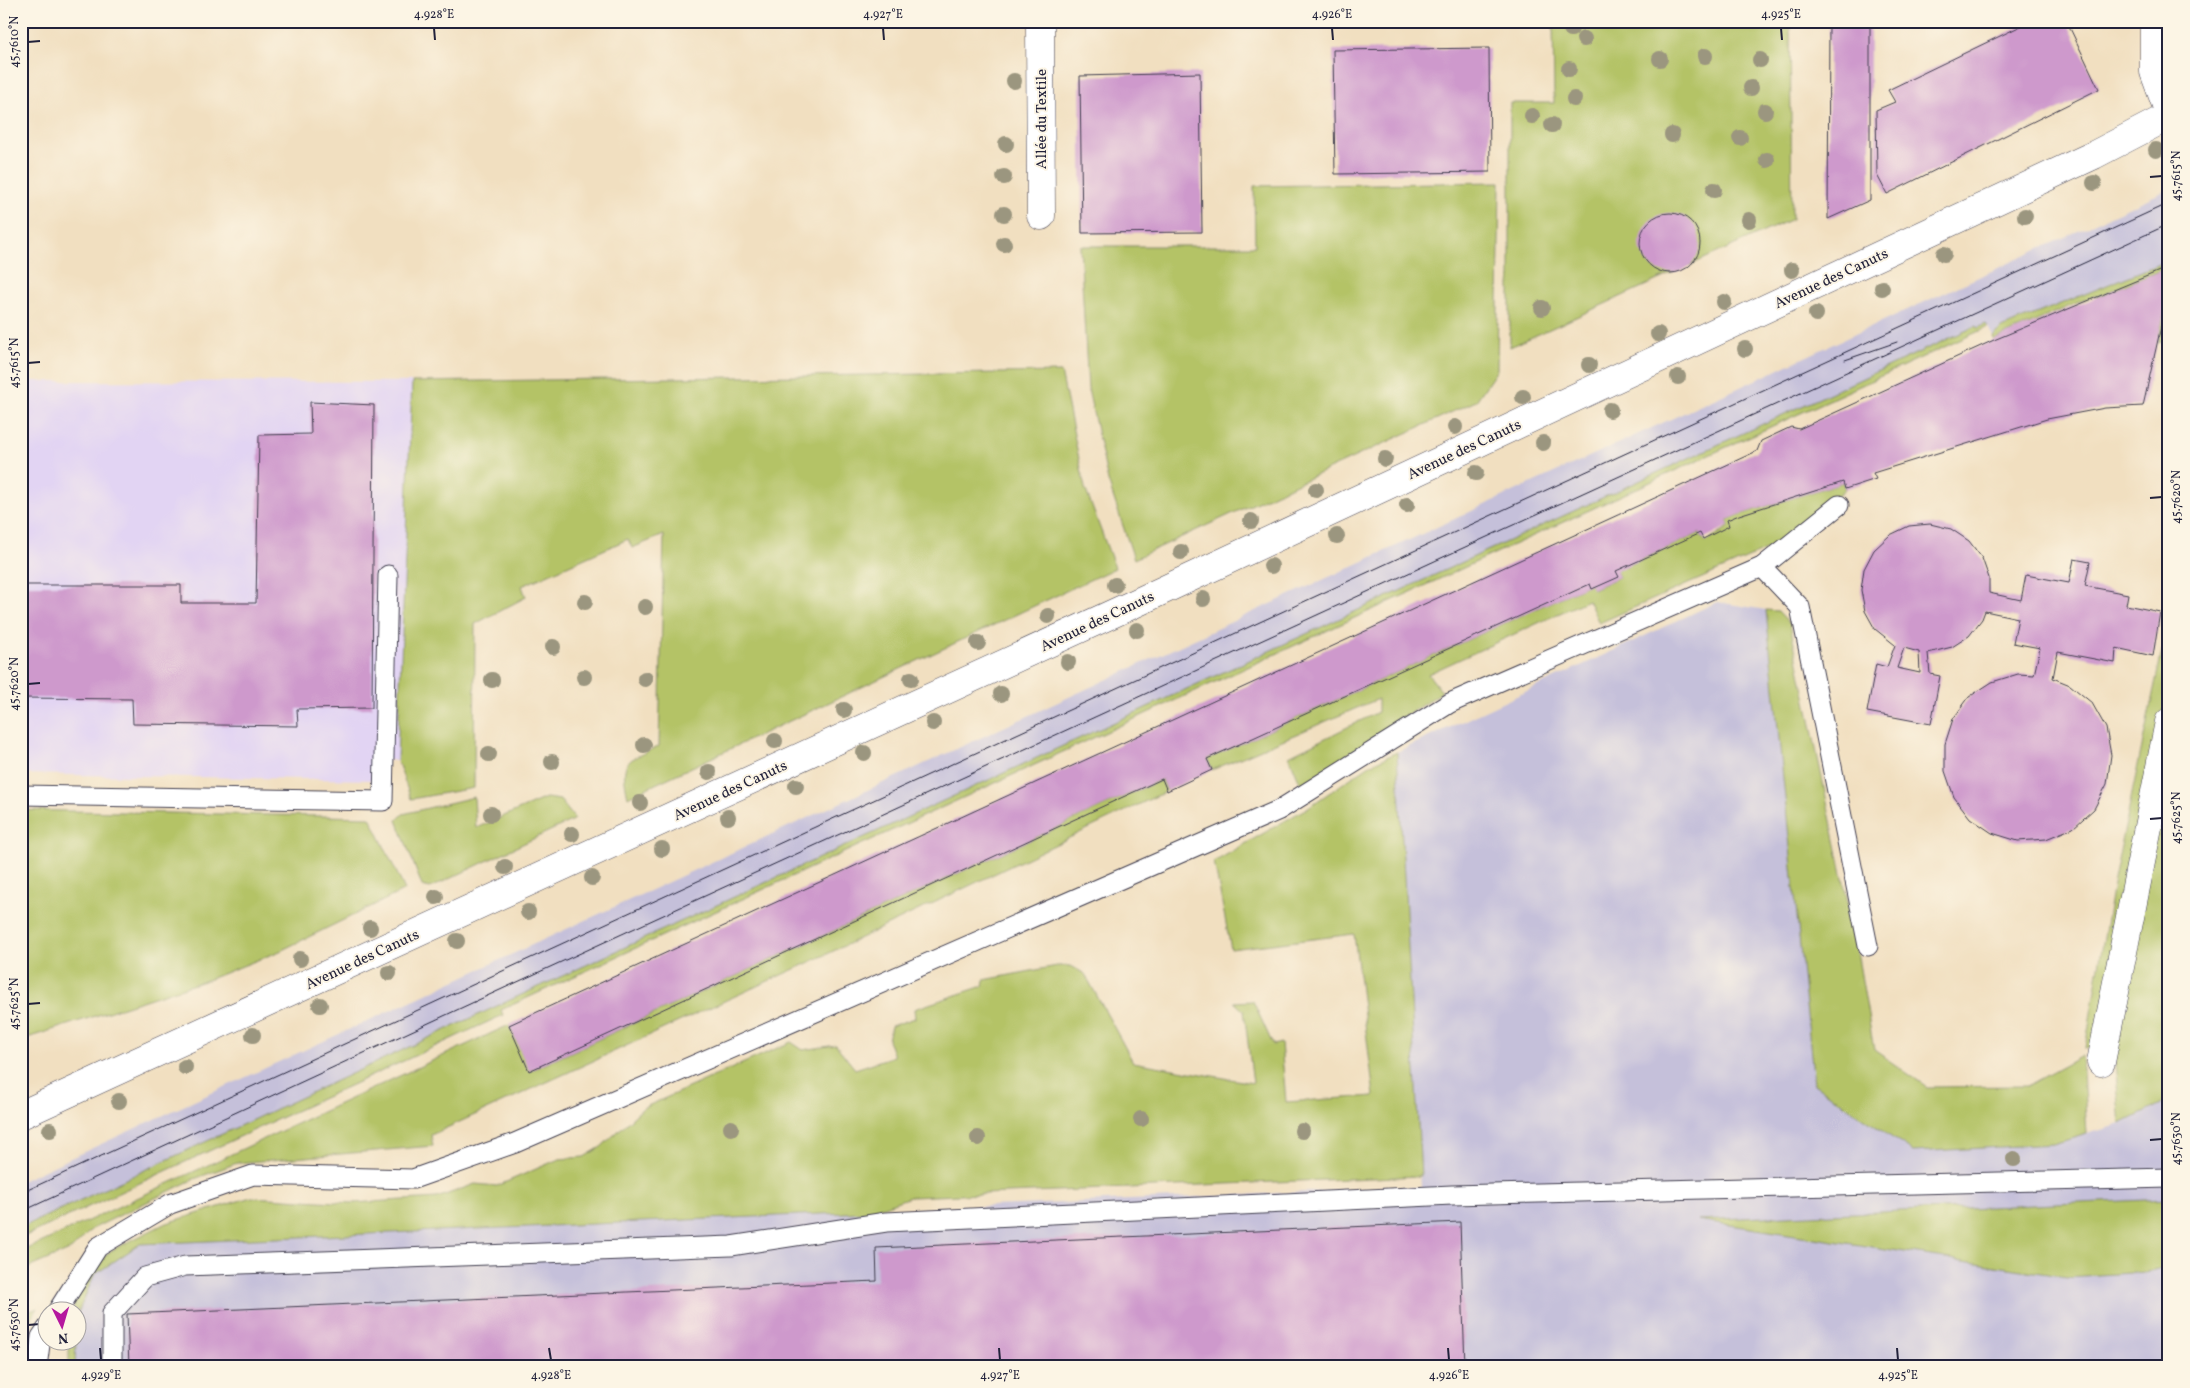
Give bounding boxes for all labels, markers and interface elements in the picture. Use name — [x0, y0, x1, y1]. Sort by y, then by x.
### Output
text: 4.928°E — [414, 7, 454, 23]
text: 4.927°E — [863, 7, 903, 23]
text: 4.926°E — [1312, 7, 1352, 23]
text: 4.925°E — [1761, 7, 1801, 23]
text: 45.7610°N — [7, 16, 23, 68]
street label: Allée du Textile — [1032, 69, 1053, 169]
text: 45.7615°N — [2169, 150, 2185, 201]
street label: Avenue des Canuts — [1771, 244, 1892, 315]
text: 45.7615°N — [7, 337, 23, 388]
street label: Avenue des Canuts — [1404, 415, 1525, 486]
text: 45.7620°N — [2169, 470, 2185, 524]
street label: Avenue des Canuts — [1037, 587, 1158, 658]
text: 45.7620°N — [7, 657, 23, 711]
street label: Avenue des Canuts — [670, 756, 791, 827]
text: 45.7625°N — [2169, 792, 2185, 844]
street label: Avenue des Canuts — [302, 925, 423, 996]
text: 45.7625°N — [7, 978, 23, 1030]
text: 45.7630°N — [2169, 1112, 2185, 1166]
text: 45.7630°N — [7, 1298, 23, 1352]
north arrow — [38, 1300, 88, 1350]
text: N — [57, 1328, 69, 1347]
text: 4.929°E — [81, 1368, 121, 1384]
text: 4.928°E — [531, 1368, 571, 1384]
text: 4.927°E — [980, 1368, 1020, 1384]
text: 4.926°E — [1429, 1368, 1469, 1384]
text: 4.925°E — [1878, 1368, 1918, 1384]

